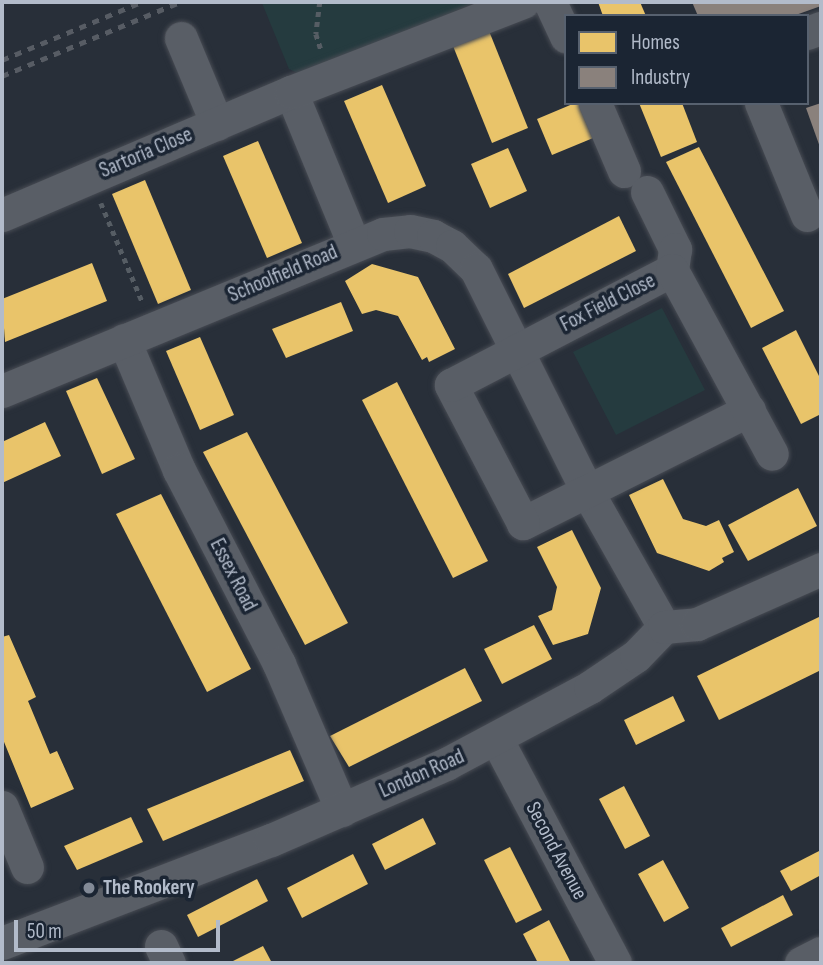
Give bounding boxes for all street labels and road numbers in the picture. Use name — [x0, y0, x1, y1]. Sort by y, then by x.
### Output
street label: Sartoria Close — [96, 122, 196, 184]
street label: Schoolfield Road — [225, 240, 341, 308]
street label: Fox Field Close — [556, 268, 660, 338]
street label: Essex Road — [204, 535, 262, 615]
street label: London Road — [376, 744, 468, 804]
street label: Second Avenue — [520, 798, 592, 904]

